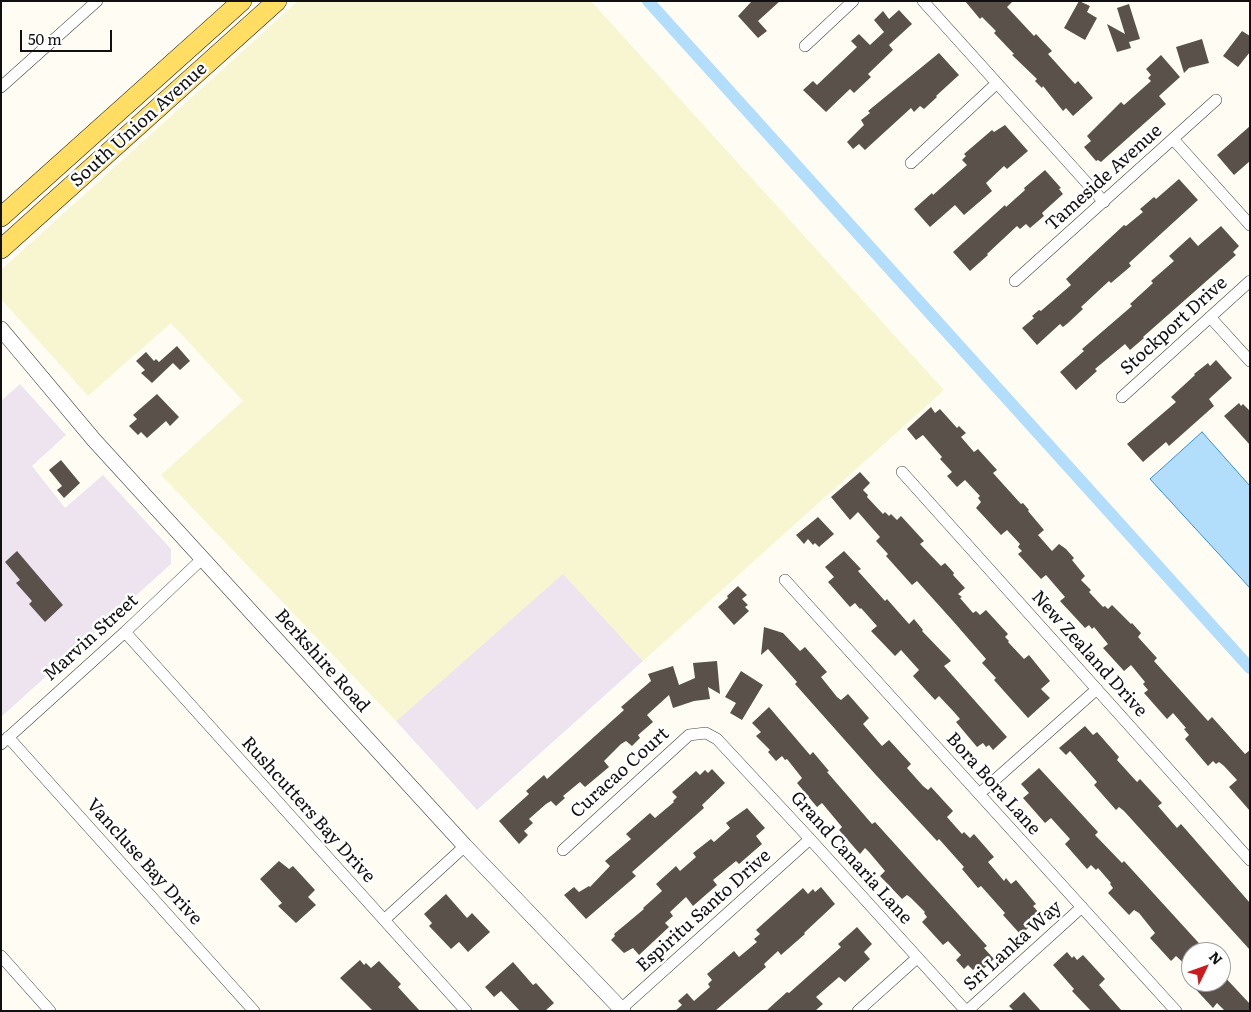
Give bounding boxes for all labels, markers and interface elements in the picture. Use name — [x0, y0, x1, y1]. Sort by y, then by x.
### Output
scale bar — [22, 20, 115, 52]
text: 50 m — [28, 27, 62, 50]
street label: South Union Avenue — [66, 58, 212, 192]
street label: Tameside Avenue — [1041, 120, 1167, 236]
street label: Stockport Drive — [1116, 272, 1232, 380]
street label: New Zealand Drive — [1027, 586, 1151, 722]
street label: Marvin Street — [39, 590, 143, 686]
street label: Berkshire Road — [270, 605, 374, 717]
street label: Curacao Court — [566, 723, 674, 823]
street label: Bora Bora Lane — [941, 728, 1045, 840]
street label: Rushcutters Bay Drive — [237, 732, 379, 888]
street label: Grand Canaria Lane — [786, 787, 916, 929]
street label: Vancluse Bay Drive — [82, 794, 206, 930]
street label: Espiritu Santo Drive — [633, 845, 775, 977]
street label: Sri Lanka Way — [960, 896, 1066, 996]
north arrow — [1181, 942, 1231, 992]
text: N — [1205, 947, 1228, 969]

